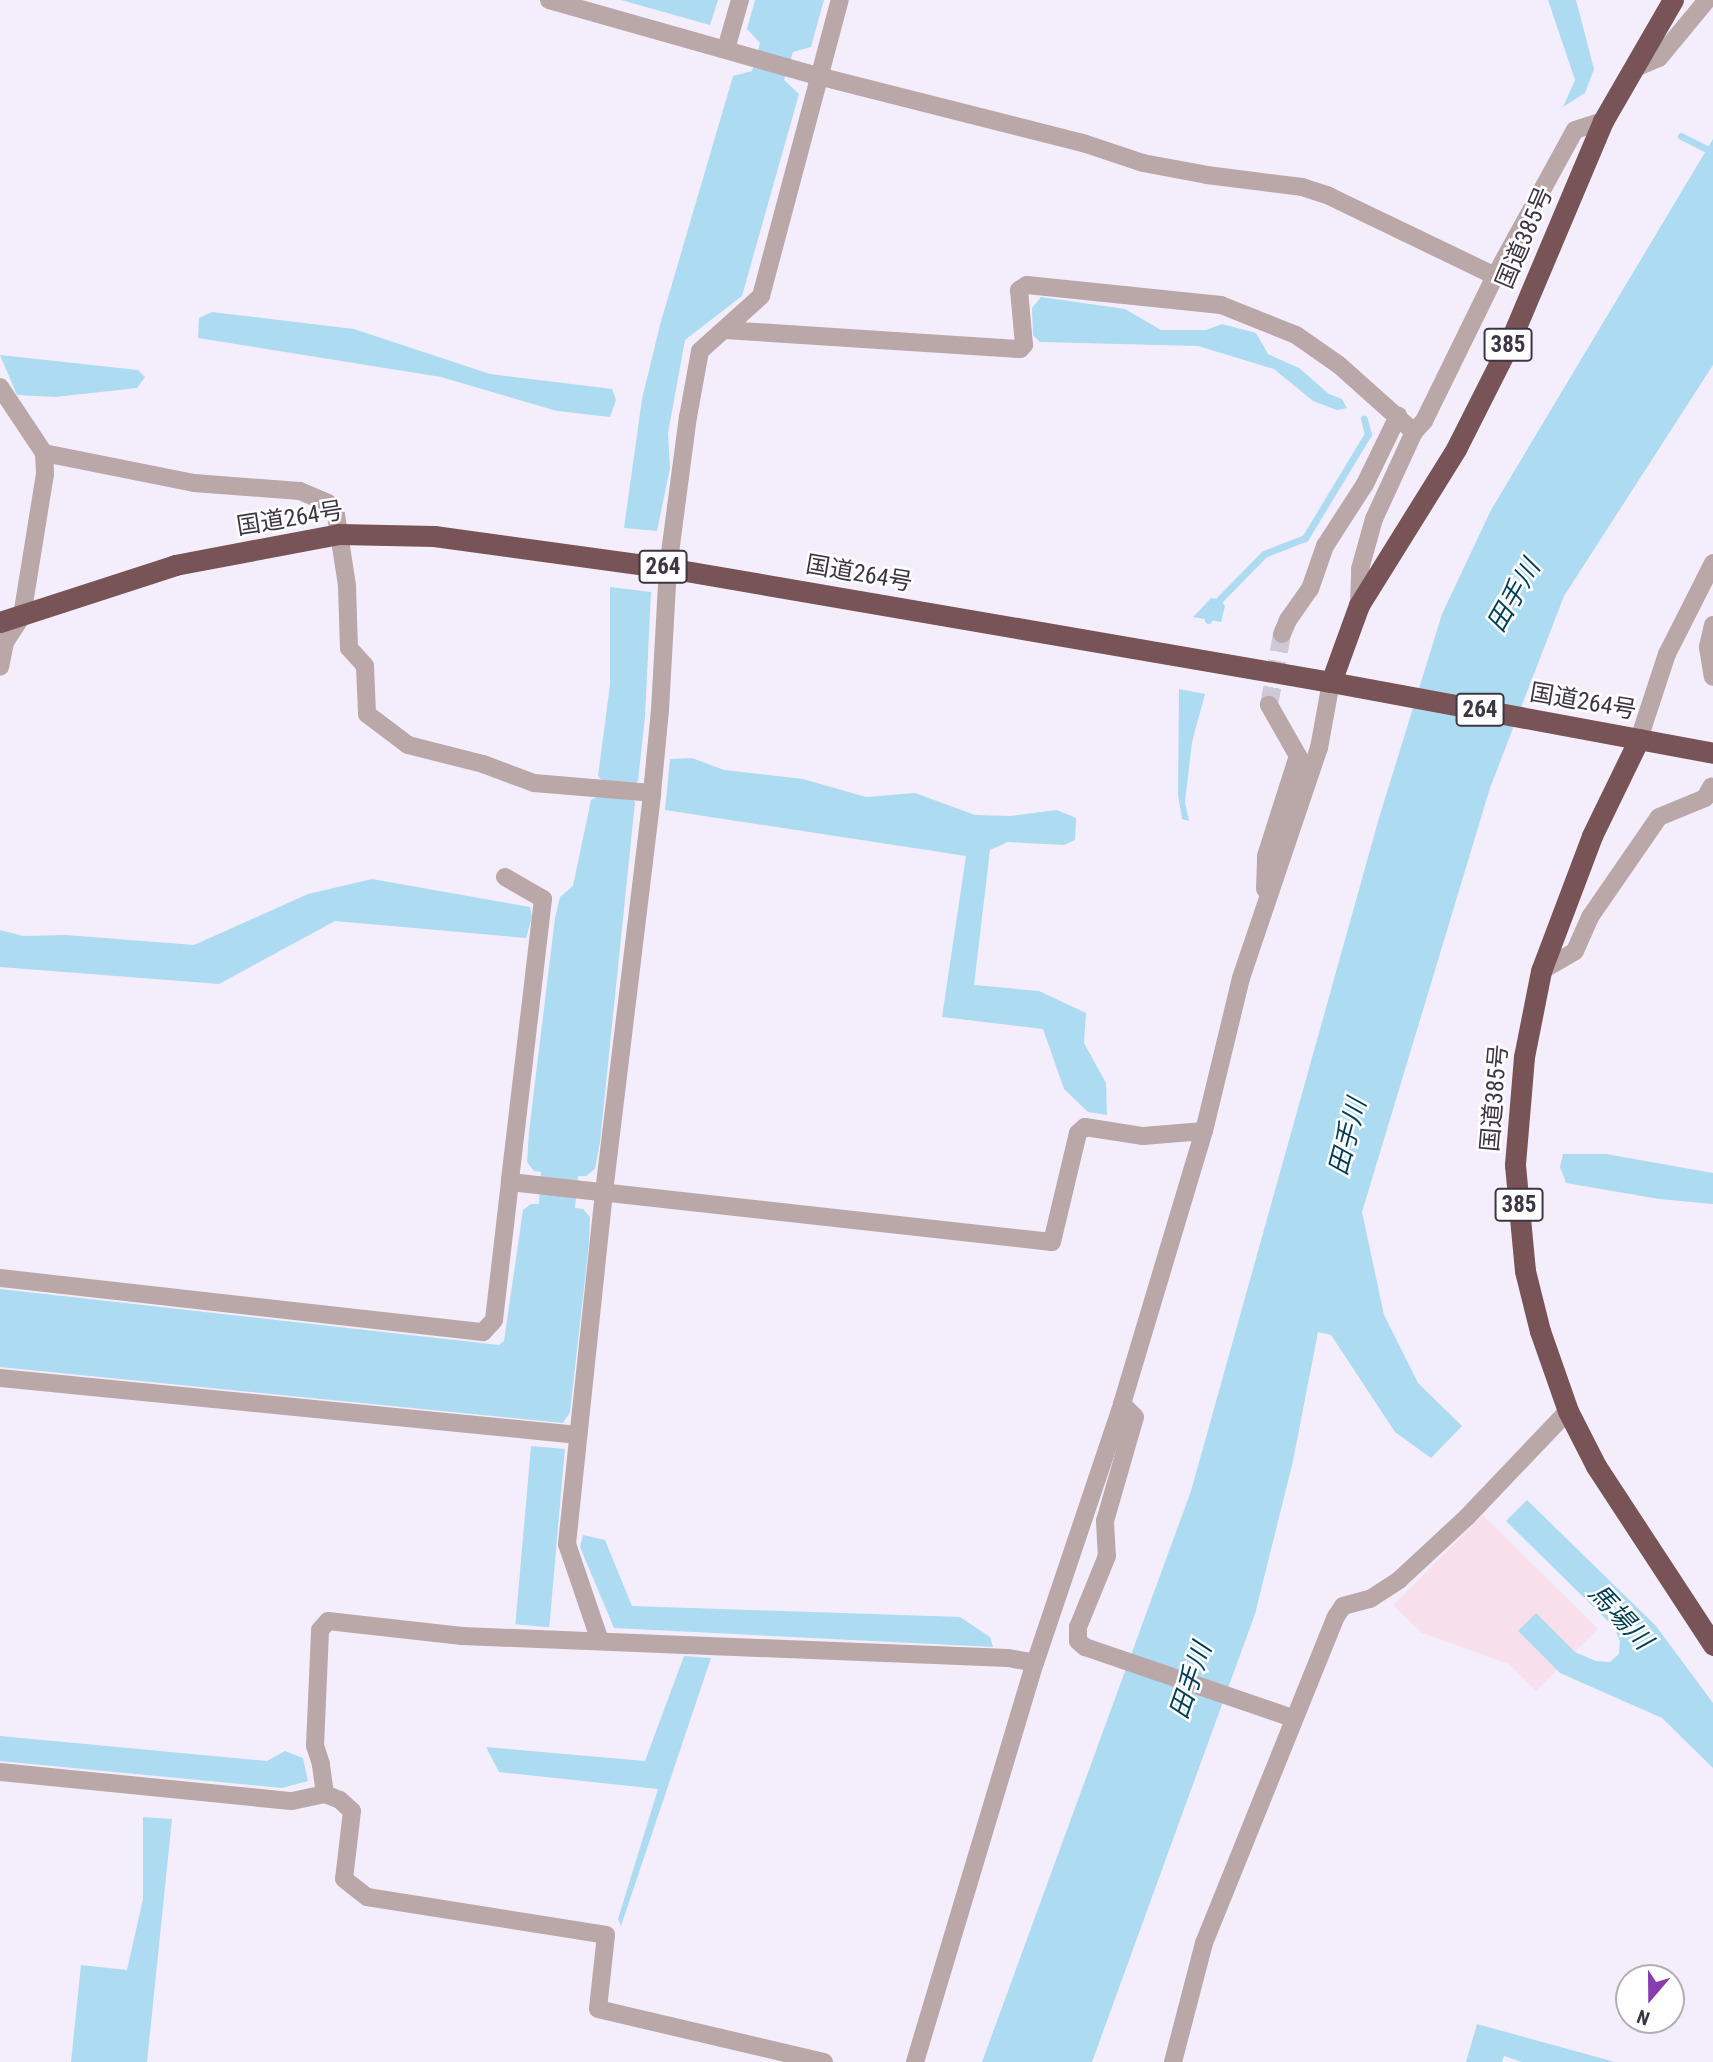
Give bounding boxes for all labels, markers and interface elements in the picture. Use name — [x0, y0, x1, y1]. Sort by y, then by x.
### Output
street label: 国道385号 — [1491, 183, 1559, 293]
road number: 385 — [1484, 326, 1532, 364]
street label: 国道264号 — [235, 496, 345, 542]
road number: 264 — [638, 548, 688, 586]
street label: 国道264号 — [804, 550, 914, 598]
water label: 田手川 — [1481, 554, 1547, 638]
street label: 国道264号 — [1528, 678, 1638, 726]
road number: 264 — [1456, 690, 1504, 730]
street label: 国道385号 — [1476, 1043, 1514, 1153]
water label: 田手川 — [1323, 1095, 1373, 1179]
road number: 385 — [1494, 1186, 1544, 1224]
water label: 馬場川 — [1582, 1578, 1658, 1656]
water label: 田手川 — [1164, 1639, 1218, 1723]
north arrow — [1615, 1964, 1685, 2034]
text: N — [1634, 2005, 1653, 2030]

